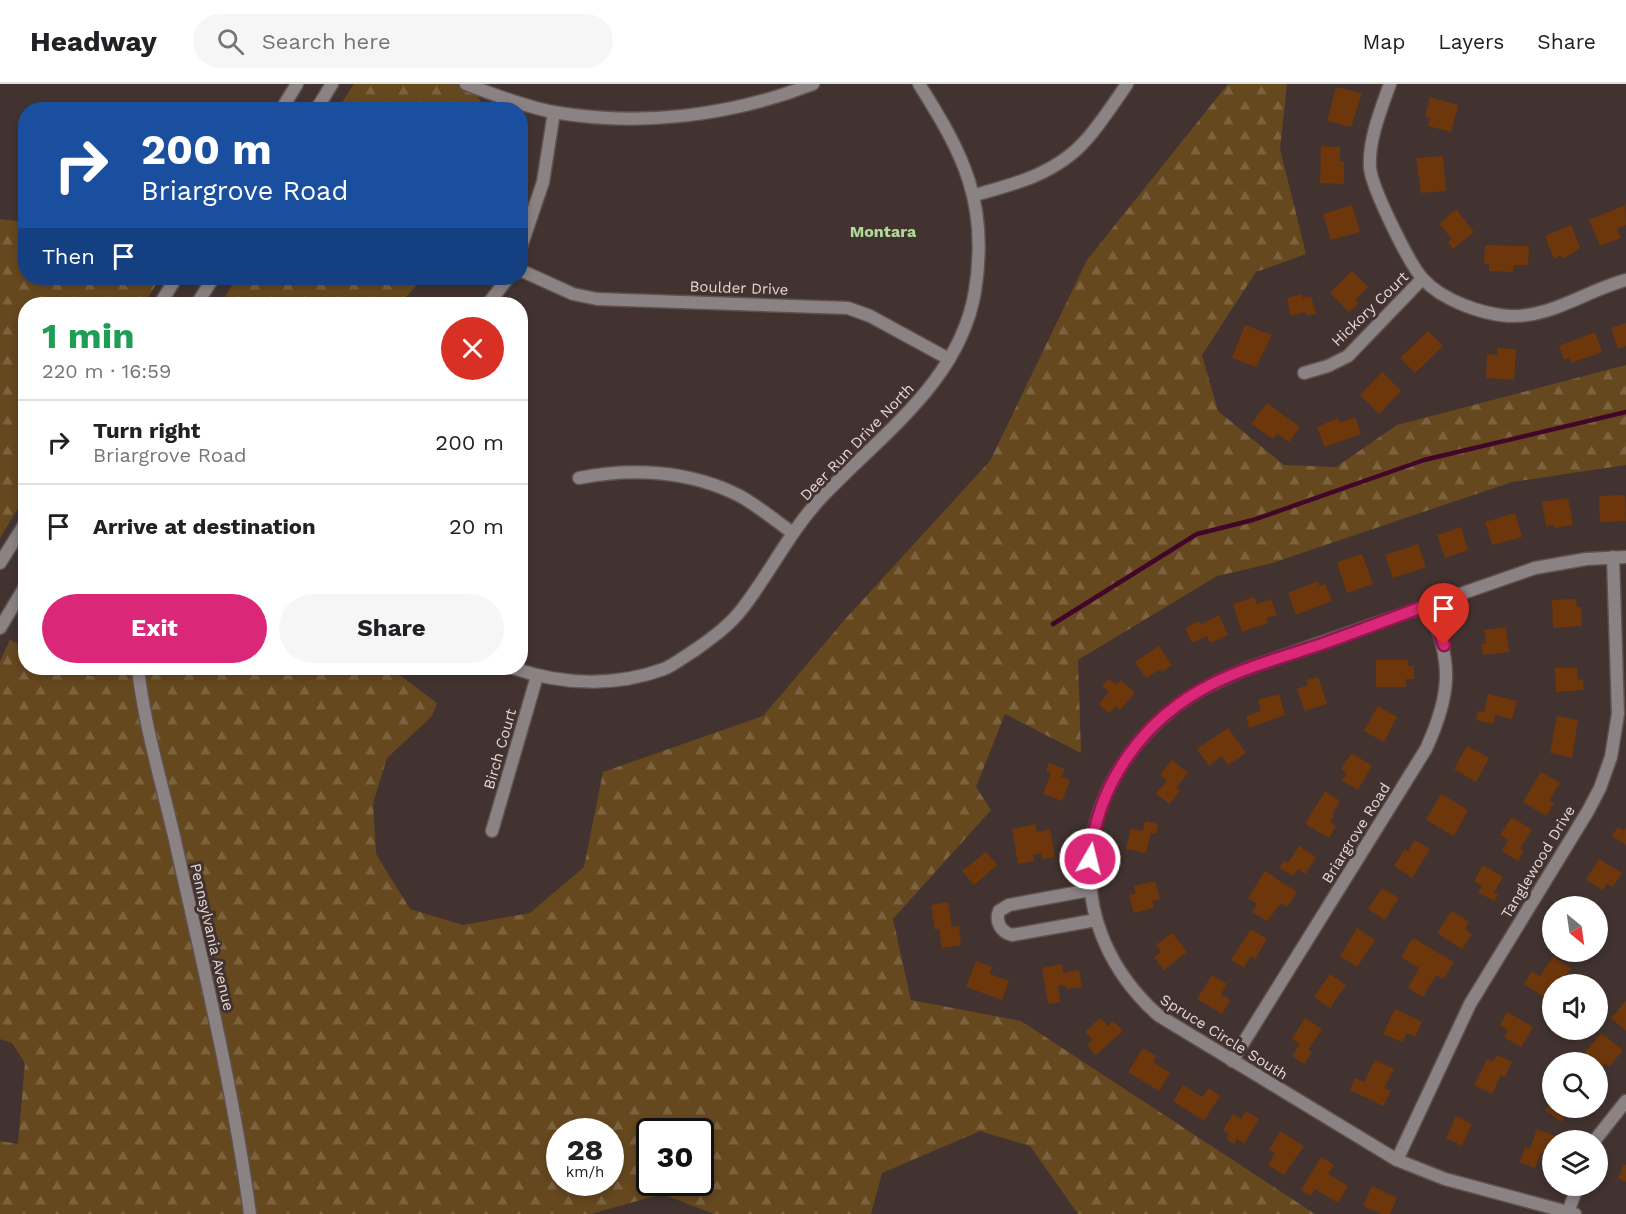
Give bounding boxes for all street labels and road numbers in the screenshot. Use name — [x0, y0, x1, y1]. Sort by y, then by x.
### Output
street label: Hickory Court — [1328, 267, 1413, 350]
street label: Boulder Drive — [689, 277, 789, 299]
street label: Deer Run Drive North — [796, 380, 918, 504]
street label: Birch Court — [480, 706, 520, 791]
street label: Briargrove Road — [1318, 779, 1394, 887]
street label: Tanglewood Drive — [1497, 802, 1579, 922]
street label: Pennsylvania Avenue — [186, 862, 238, 1012]
street label: Spruce Circle South — [1157, 990, 1291, 1084]

